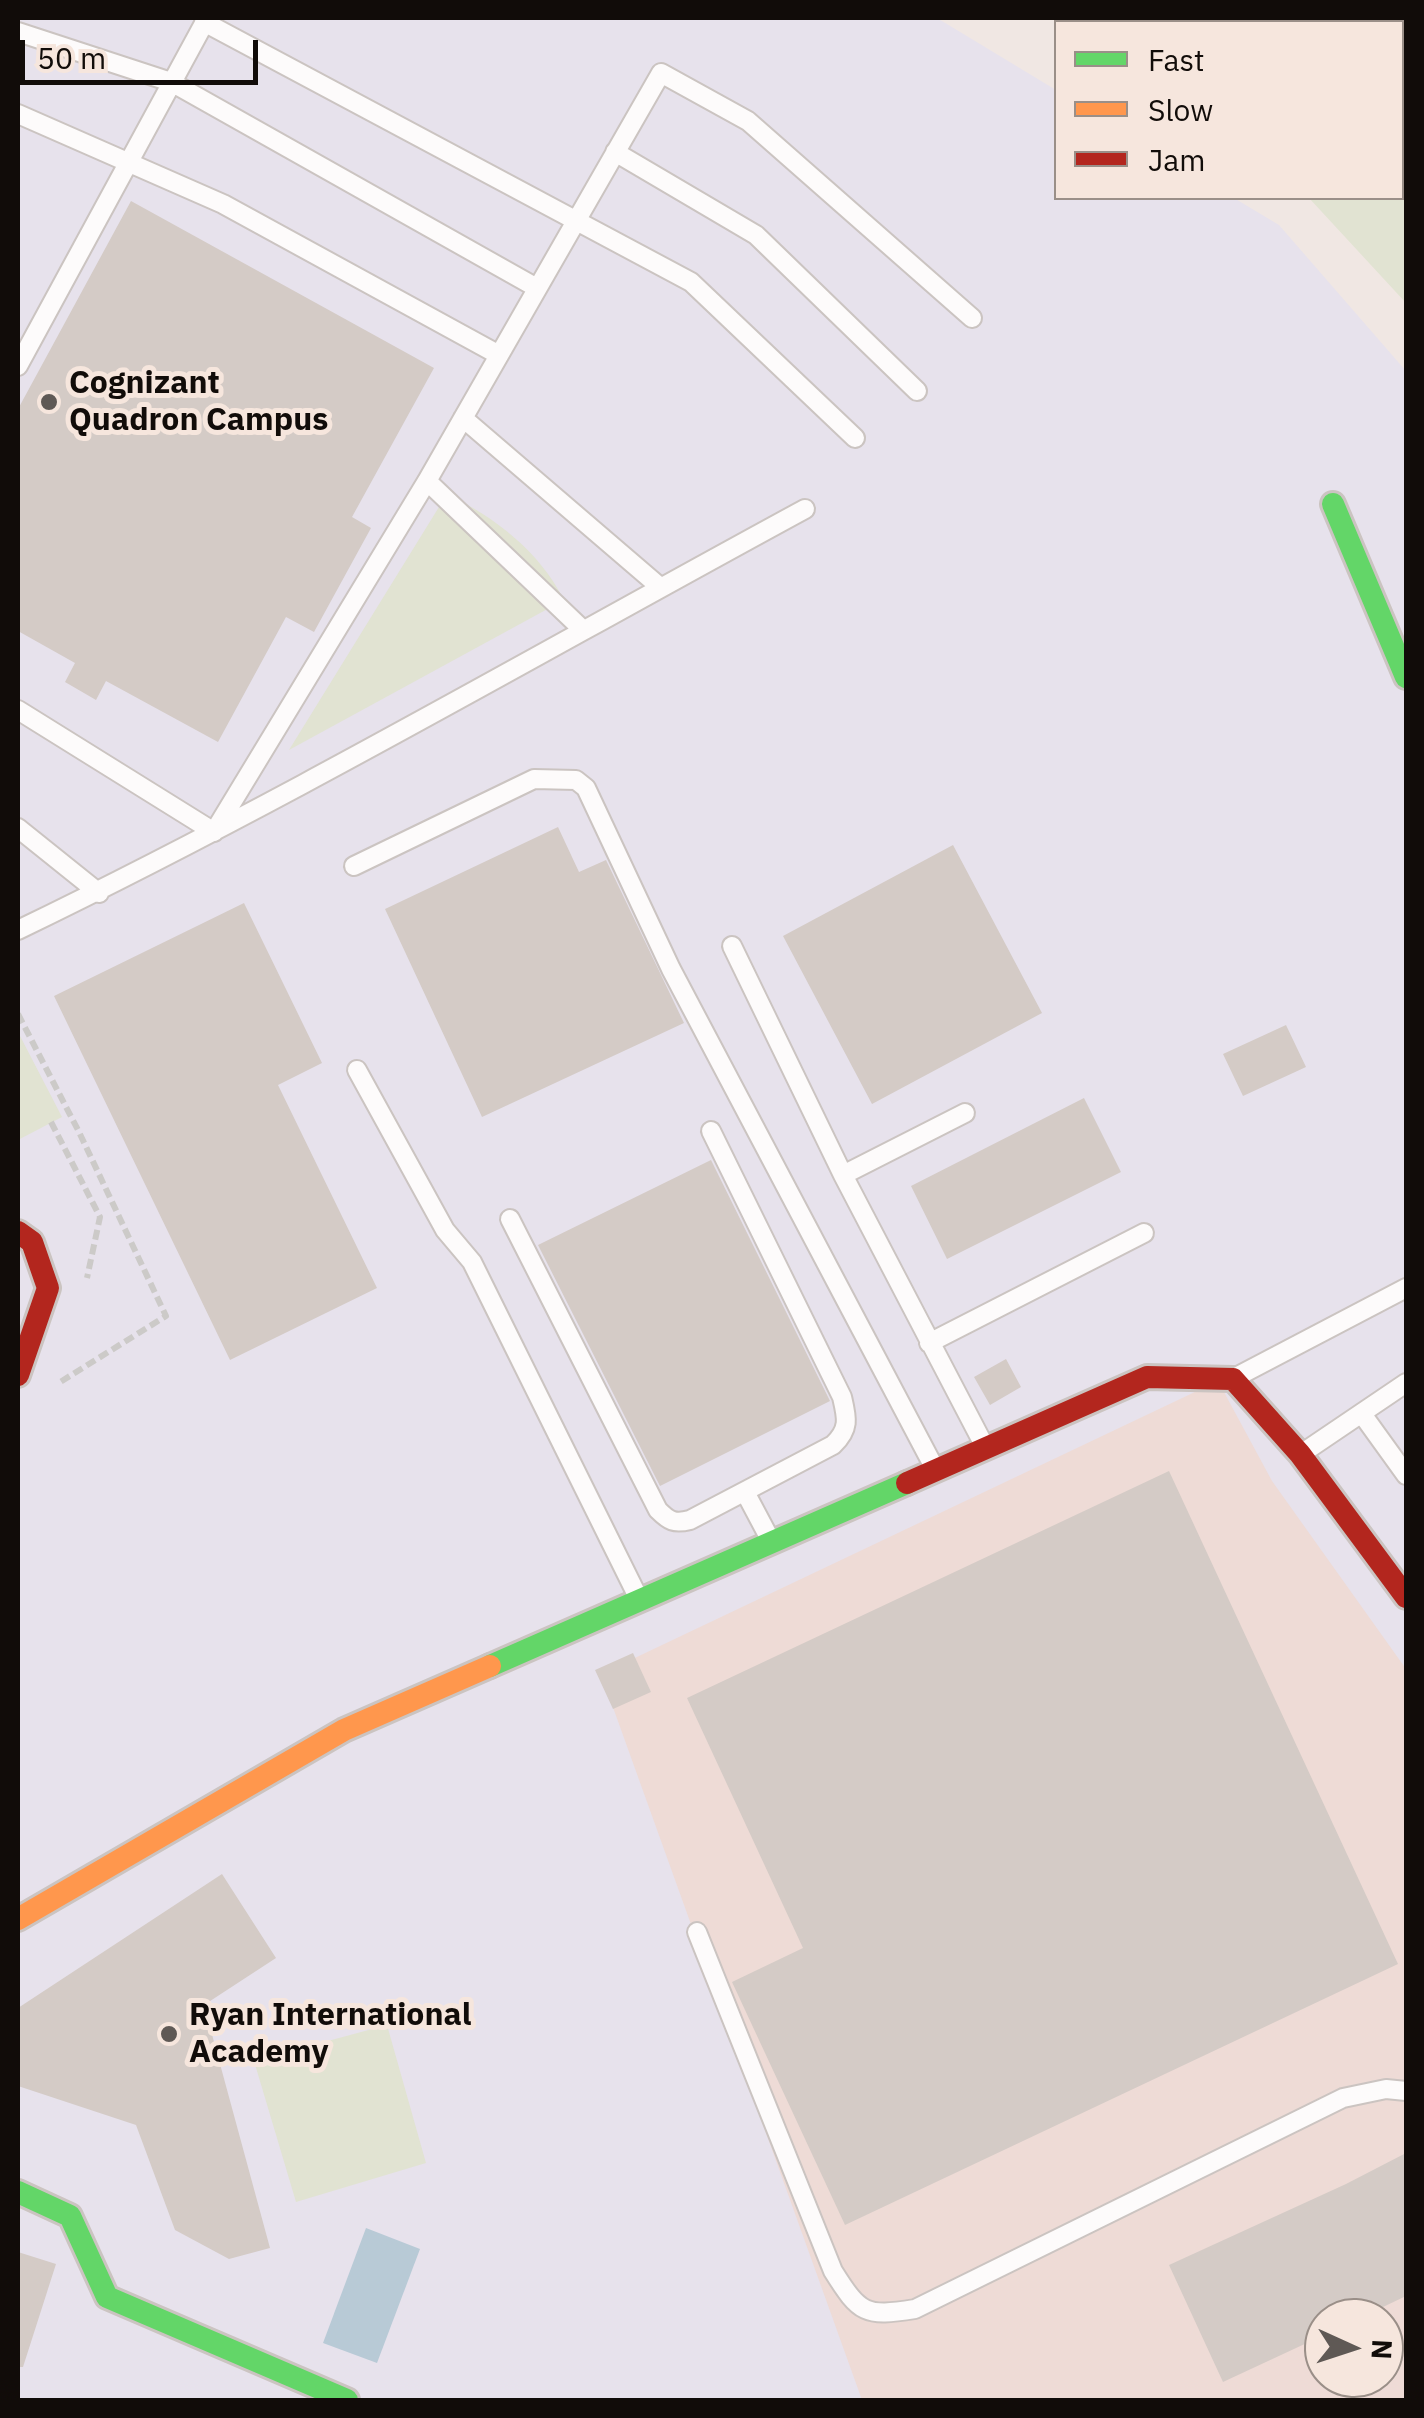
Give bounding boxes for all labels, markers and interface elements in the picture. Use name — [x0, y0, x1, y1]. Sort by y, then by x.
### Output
scale bar — [25, 20, 262, 82]
legend — [1054, 20, 1404, 200]
text: 50 m — [37, 38, 106, 77]
text: Fast — [1148, 40, 1205, 79]
text: Slow — [1148, 90, 1213, 129]
text: Jam — [1148, 140, 1206, 179]
place label: Cognizant Quadron Campus — [69, 365, 328, 440]
marker: Cognizant Quadron Campus — [38, 391, 60, 413]
place label: Ryan International Academy — [189, 1997, 471, 2072]
marker: Ryan International Academy — [158, 2023, 180, 2045]
north arrow — [1304, 2298, 1404, 2398]
text: N — [1363, 2338, 1401, 2361]

